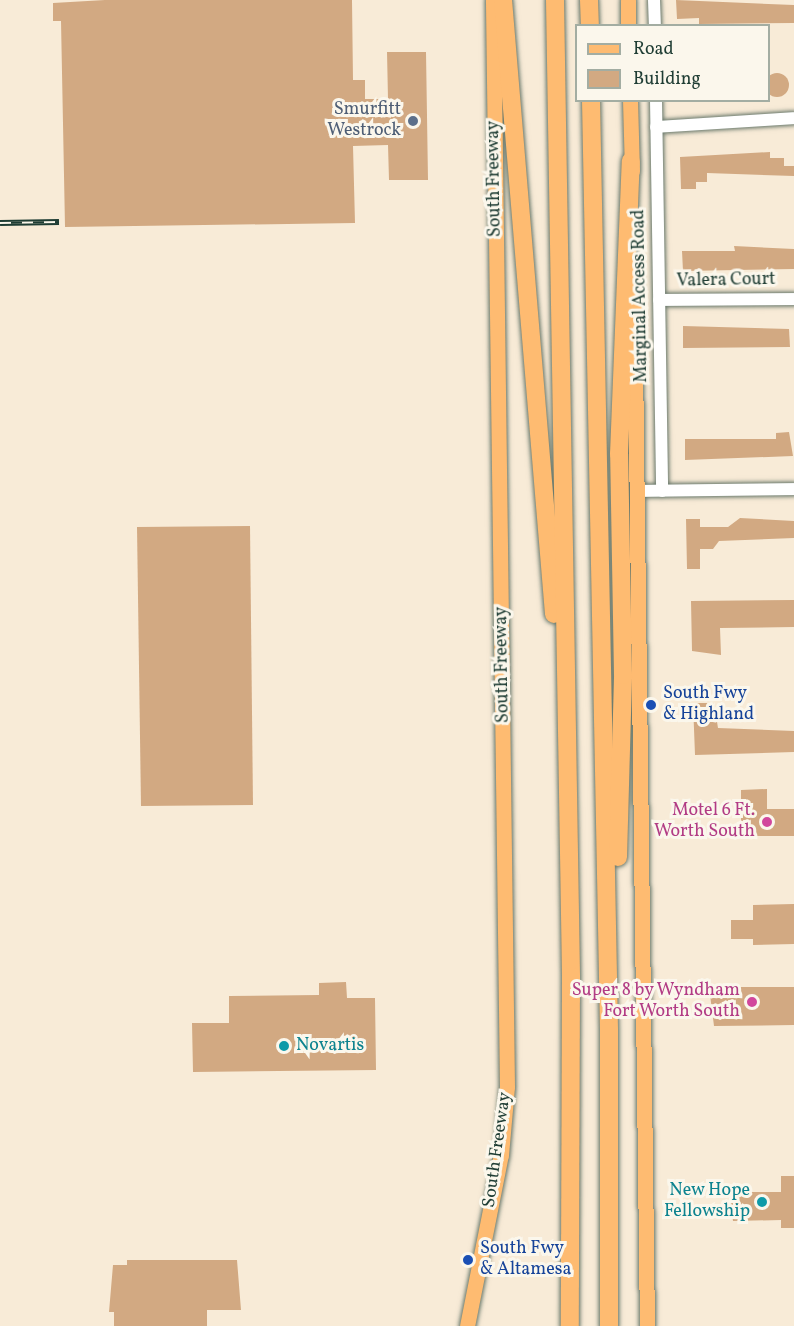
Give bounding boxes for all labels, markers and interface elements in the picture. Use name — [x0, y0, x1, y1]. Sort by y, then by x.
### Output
legend — [575, 24, 770, 102]
text: Road — [633, 37, 674, 62]
text: Building — [633, 67, 701, 92]
place label: Smurfitt Westrock — [327, 100, 401, 142]
marker: Smurfitt Westrock — [406, 114, 420, 128]
street label: South Freeway — [483, 121, 507, 237]
street label: Marginal Access Road — [629, 209, 653, 383]
street label: Valera Court — [676, 269, 776, 293]
street label: South Freeway — [491, 607, 515, 723]
place label: South Fwy & Highland — [663, 684, 754, 726]
marker: South Fwy & Highland — [644, 698, 658, 712]
place label: Motel 6 Ft. Worth South — [654, 801, 755, 844]
marker: Motel 6 Ft. Worth South — [760, 815, 774, 829]
place label: Super 8 by Wyndham Fort Worth South — [571, 981, 740, 1024]
marker: Super 8 by Wyndham Fort Worth South — [745, 995, 759, 1009]
place label: Novartis — [296, 1035, 364, 1057]
marker: Novartis — [277, 1039, 291, 1053]
street label: South Freeway — [479, 1091, 517, 1209]
place label: New Hope Fellowship — [664, 1181, 750, 1224]
marker: New Hope Fellowship — [755, 1195, 769, 1209]
place label: South Fwy & Altamesa — [480, 1239, 571, 1282]
marker: South Fwy & Altamesa — [461, 1253, 475, 1267]

